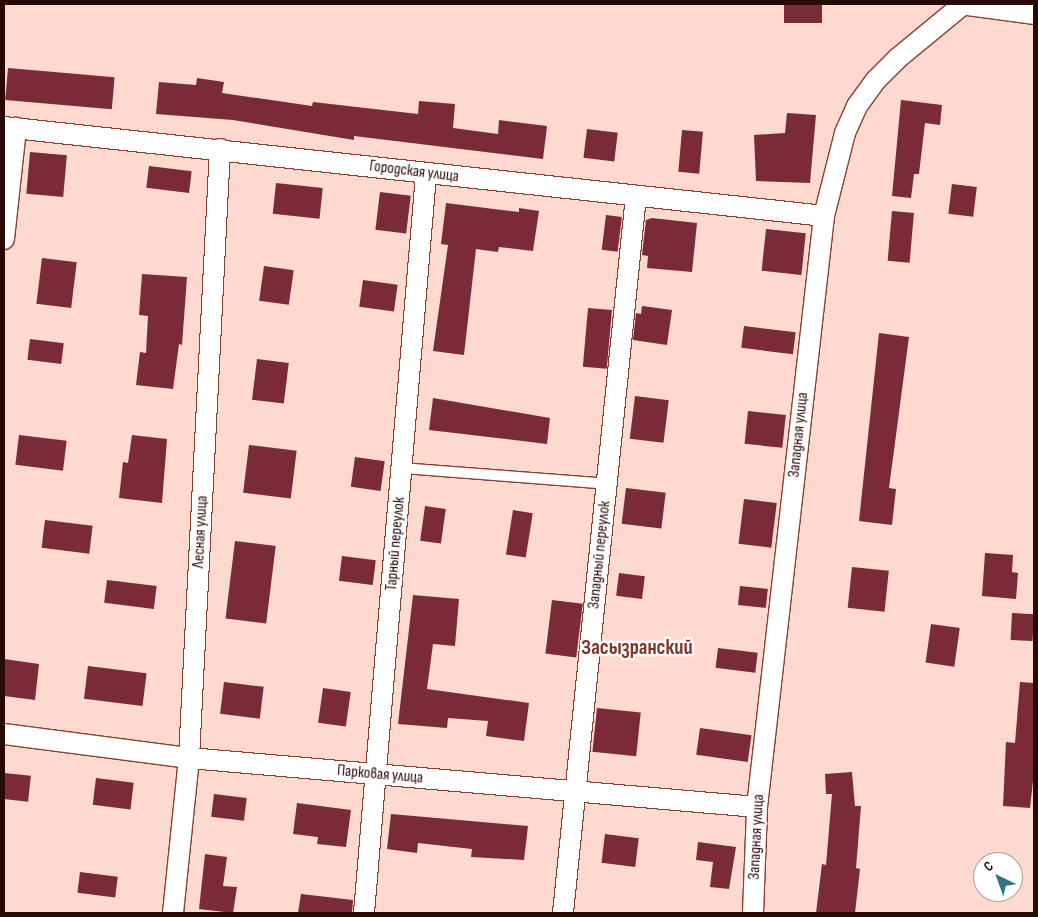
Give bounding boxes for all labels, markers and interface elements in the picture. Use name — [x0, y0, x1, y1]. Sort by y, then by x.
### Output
street label: Городская улица — [368, 157, 460, 187]
street label: Западная улица — [785, 391, 813, 479]
street label: Лесная улица — [190, 495, 212, 569]
street label: Тарный переулок — [382, 496, 410, 592]
street label: Западный переулок — [585, 500, 615, 610]
district label: Засызранский — [581, 635, 693, 661]
street label: Парковая улица — [336, 762, 424, 788]
street label: Западная улица — [745, 794, 769, 880]
north arrow — [973, 852, 1023, 902]
text: С — [980, 858, 997, 875]

